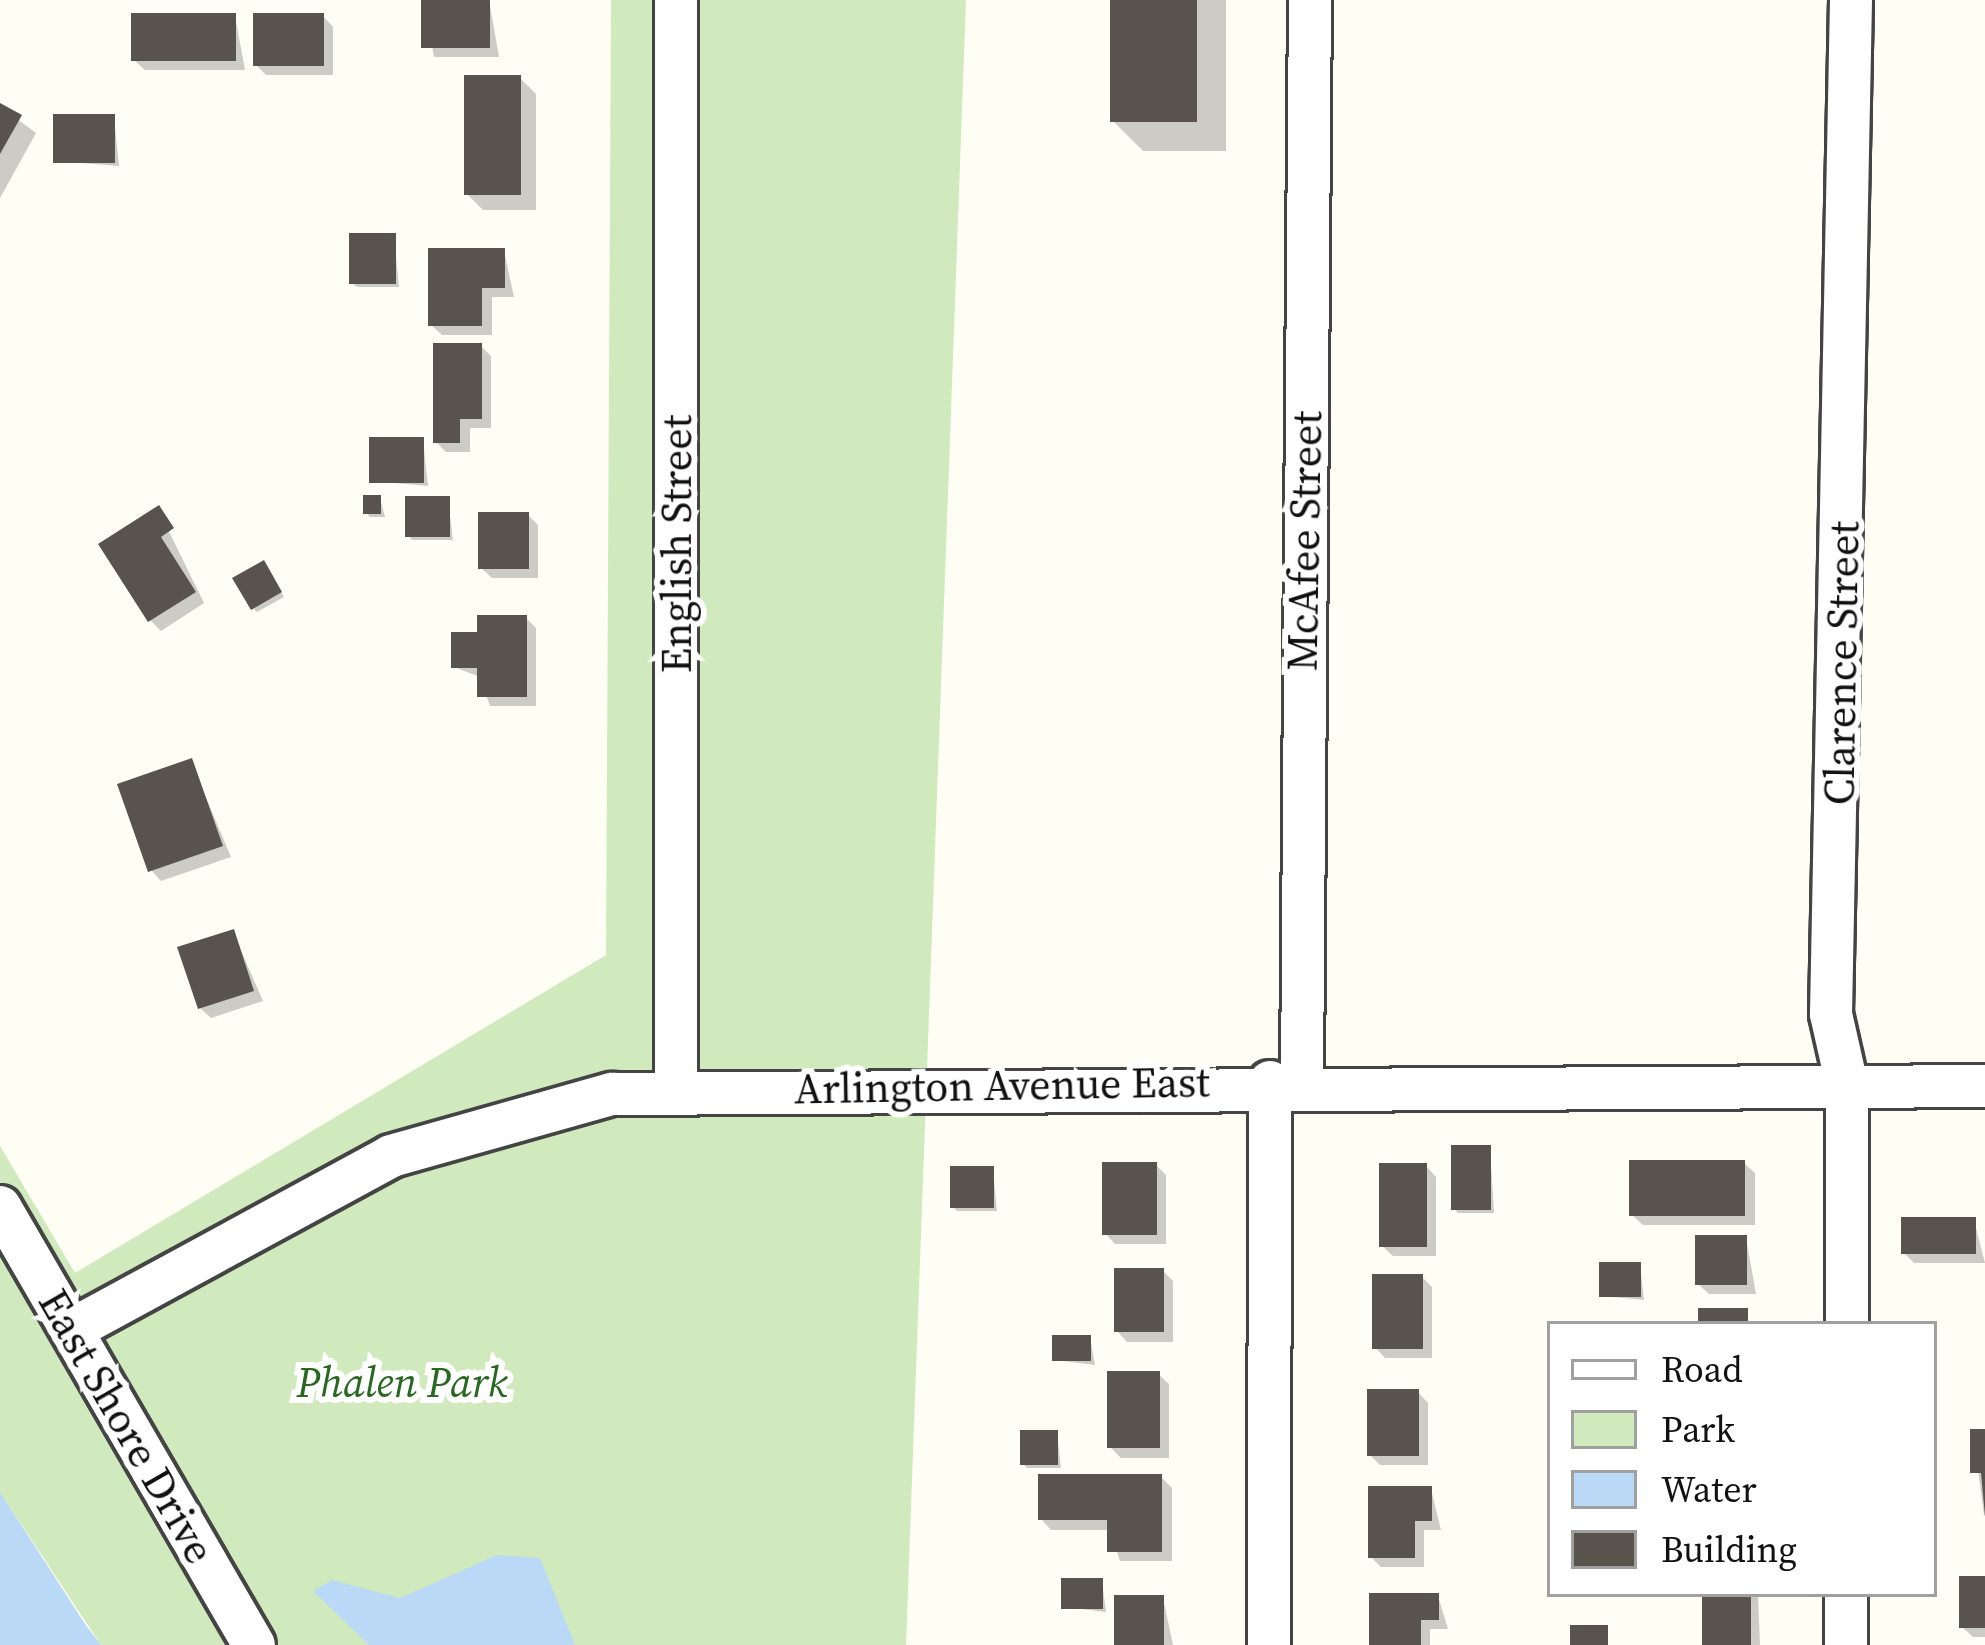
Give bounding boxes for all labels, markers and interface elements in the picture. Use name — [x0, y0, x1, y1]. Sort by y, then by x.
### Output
street label: McAfee Street — [1277, 410, 1331, 672]
street label: English Street — [651, 415, 701, 673]
street label: Clarence Street — [1813, 520, 1869, 806]
street label: Arlington Avenue East — [794, 1056, 1210, 1114]
street label: East Shore Drive — [28, 1280, 226, 1572]
legend — [1547, 1321, 1937, 1597]
text: Road — [1661, 1345, 1743, 1394]
park label: Phalen Park — [296, 1357, 508, 1407]
text: Park — [1661, 1405, 1735, 1454]
text: Water — [1661, 1465, 1757, 1514]
text: Building — [1661, 1525, 1797, 1574]

